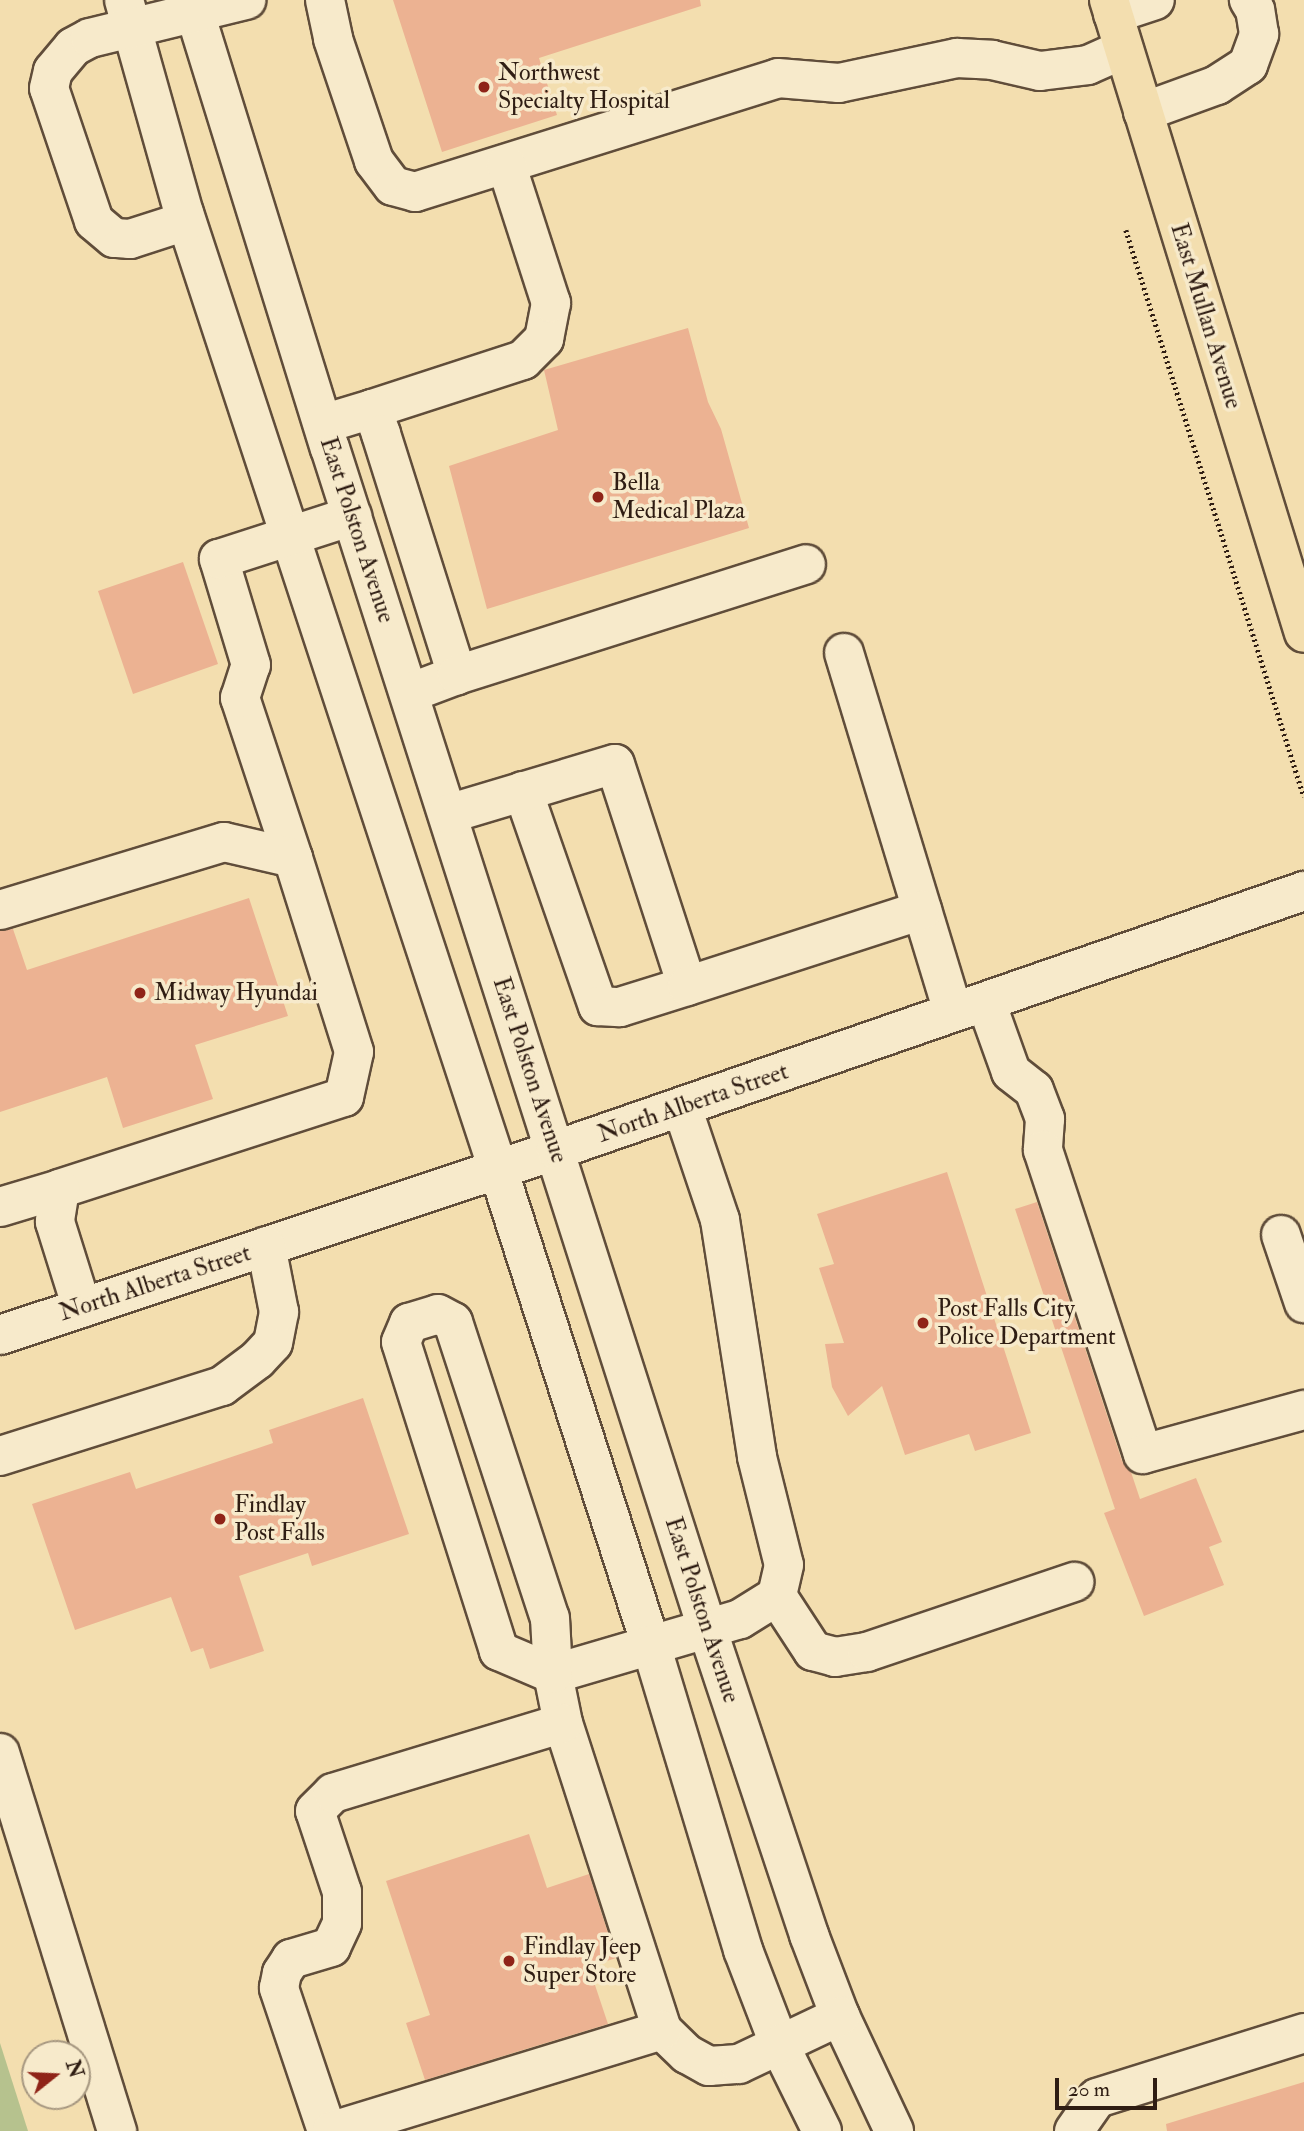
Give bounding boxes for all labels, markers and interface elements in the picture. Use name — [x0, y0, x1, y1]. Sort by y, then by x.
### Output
place label: Northwest Specialty Hospital — [498, 59, 670, 115]
marker: Northwest Specialty Hospital — [476, 79, 492, 95]
street label: East Mullan Avenue — [1164, 220, 1248, 412]
street label: East Polston Avenue — [313, 434, 401, 626]
place label: Bella Medical Plaza — [612, 469, 745, 525]
marker: Bella Medical Plaza — [590, 489, 606, 505]
street label: East Polston Avenue — [486, 974, 574, 1166]
place label: Midway Hyundai — [154, 979, 318, 1007]
marker: Midway Hyundai — [132, 985, 148, 1001]
street label: North Alberta Street — [594, 1057, 792, 1149]
street label: North Alberta Street — [56, 1238, 254, 1328]
place label: Post Falls City Police Department — [937, 1295, 1116, 1351]
marker: Post Falls City Police Department — [915, 1315, 931, 1331]
place label: Findlay Post Falls — [234, 1491, 325, 1547]
marker: Findlay Post Falls — [212, 1511, 228, 1527]
street label: East Polston Avenue — [658, 1514, 746, 1706]
place label: Findlay Jeep Super Store — [523, 1933, 641, 1989]
marker: Findlay Jeep Super Store — [501, 1953, 517, 1969]
north arrow — [21, 2040, 91, 2110]
text: N — [60, 2057, 88, 2081]
scale bar — [1059, 2064, 1160, 2108]
text: 20 m — [1068, 2076, 1110, 2103]

